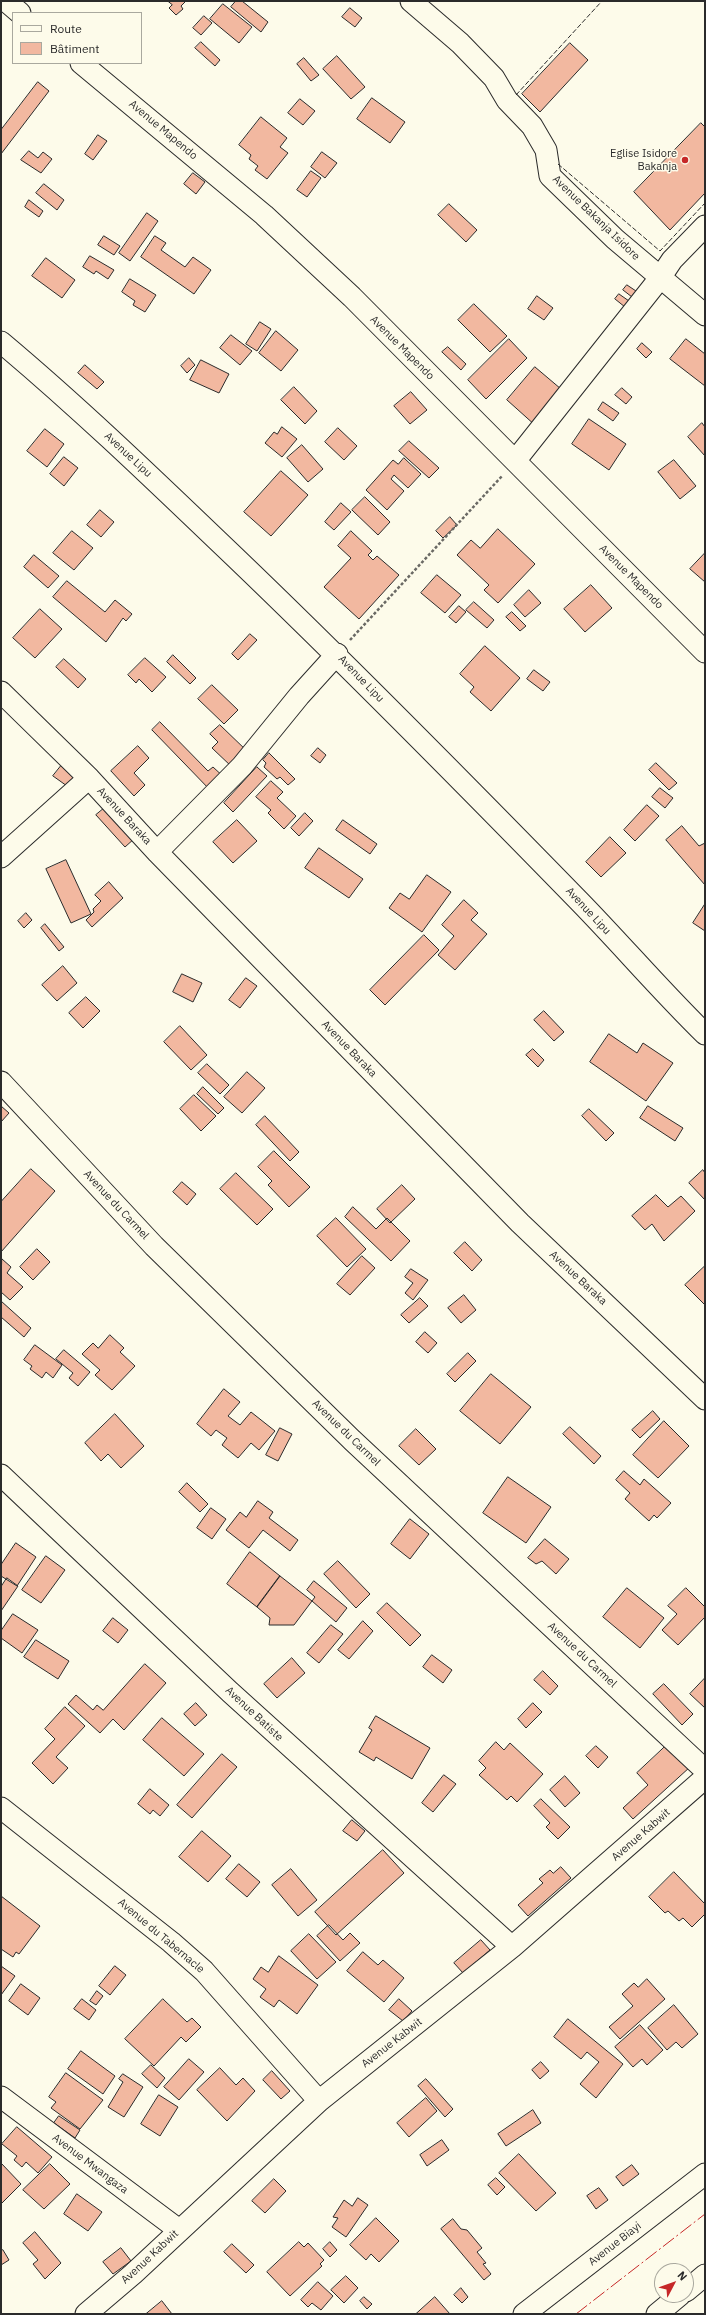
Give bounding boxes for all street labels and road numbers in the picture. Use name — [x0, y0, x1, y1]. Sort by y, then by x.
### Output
street label: Avenue Mapendo — [126, 98, 200, 162]
street label: Avenue Bakanja Isidore — [550, 173, 642, 263]
street label: Avenue Mapendo — [367, 313, 437, 383]
street label: Avenue Lipu — [101, 430, 155, 480]
street label: Avenue Mapendo — [596, 542, 666, 612]
street label: Avenue Lipu — [335, 653, 387, 705]
street label: Avenue Baraka — [94, 784, 154, 848]
street label: Avenue Lipu — [563, 884, 613, 938]
street label: Avenue Baraka — [319, 1018, 379, 1080]
street label: Avenue du Carmel — [81, 1168, 151, 1242]
street label: Avenue Baraka — [546, 1248, 610, 1308]
street label: Avenue du Carmel — [309, 1397, 383, 1469]
street label: Avenue du Carmel — [545, 1620, 619, 1690]
street label: Avenue Batiste — [222, 1684, 286, 1744]
street label: Avenue Kabwit — [609, 1806, 673, 1864]
street label: Avenue du Tabernacle — [115, 1896, 207, 1976]
street label: Avenue Kabwit — [359, 2015, 425, 2071]
street label: Avenue Mwangaza — [50, 2131, 130, 2197]
street label: Avenue Biayi — [586, 2219, 644, 2269]
street label: Avenue Kabwit — [119, 2227, 181, 2287]

